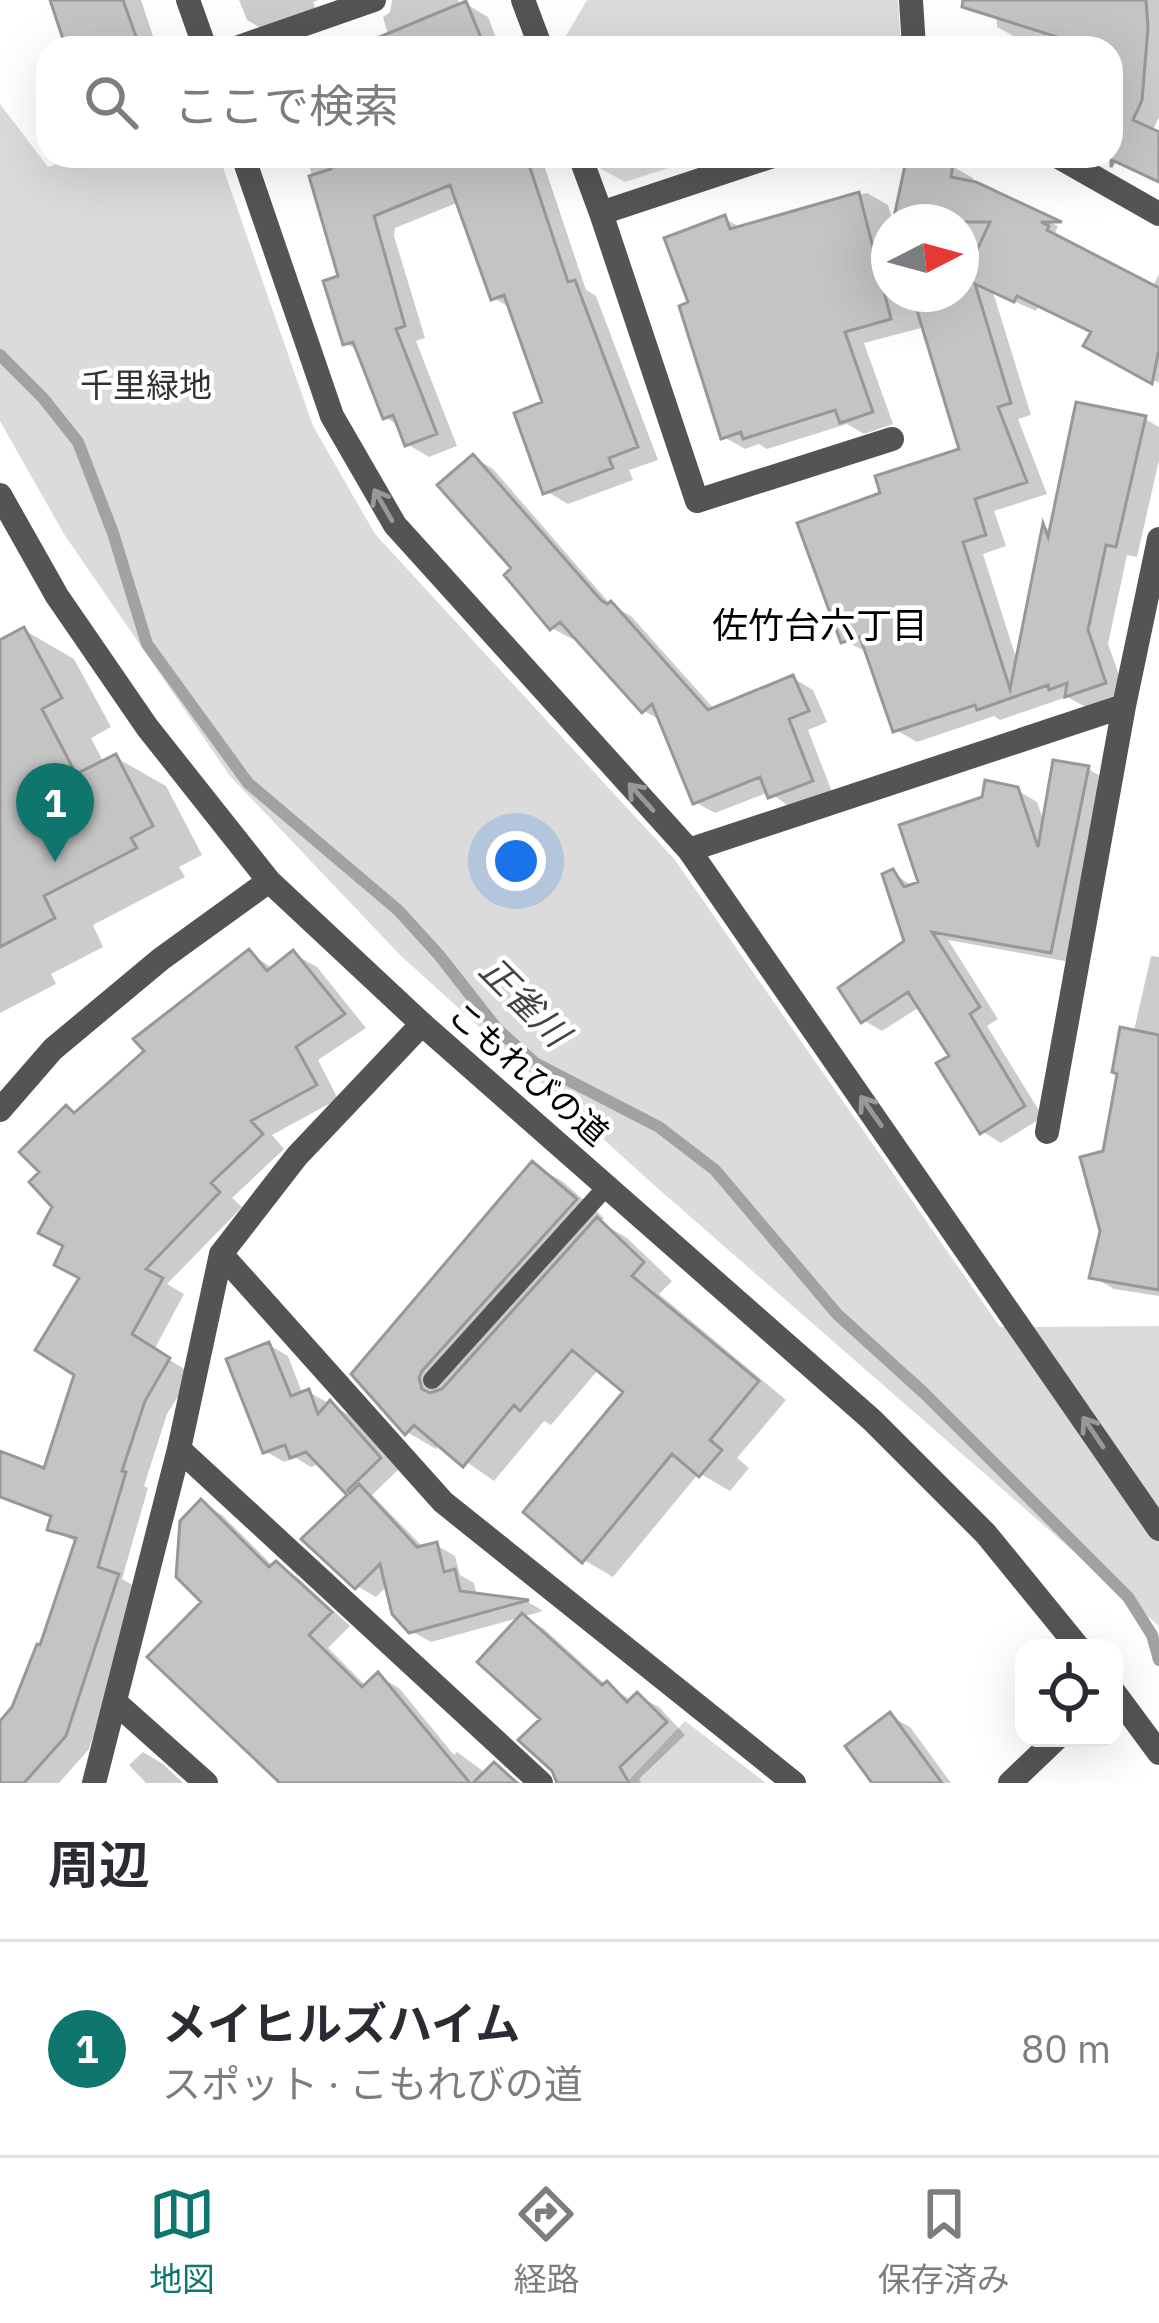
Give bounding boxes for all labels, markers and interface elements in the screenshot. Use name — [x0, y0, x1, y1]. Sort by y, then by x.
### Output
search box — [36, 36, 1123, 168]
icon: search — [78, 69, 144, 135]
text: ここで検索 — [174, 76, 399, 134]
north arrow — [871, 204, 979, 312]
park label: 千里緑地 — [80, 363, 212, 406]
one-way arrow — [371, 488, 395, 523]
district label: 佐竹台六丁目 — [712, 601, 928, 648]
pin: 1 — [16, 763, 94, 862]
one-way arrow — [628, 783, 655, 813]
your location — [486, 831, 546, 891]
water label: 正雀川 — [470, 946, 583, 1059]
street label: こもれびの道 — [440, 992, 618, 1154]
one-way arrow — [859, 1095, 884, 1128]
one-way arrow — [1081, 1416, 1106, 1450]
map controls — [1015, 1639, 1123, 1747]
button: locate — [1015, 1639, 1123, 1747]
text: 周辺 — [48, 1831, 150, 1897]
text: メイヒルズハイム — [162, 1994, 520, 2052]
text: 1 — [75, 2023, 99, 2074]
text: 80 m — [1021, 2023, 1111, 2074]
text: スポット · こもれびの道 — [162, 2058, 583, 2109]
tab: 地図 — [149, 2181, 215, 2301]
tab: 経路 — [513, 2181, 579, 2301]
tab: 保存済み — [878, 2181, 1010, 2301]

